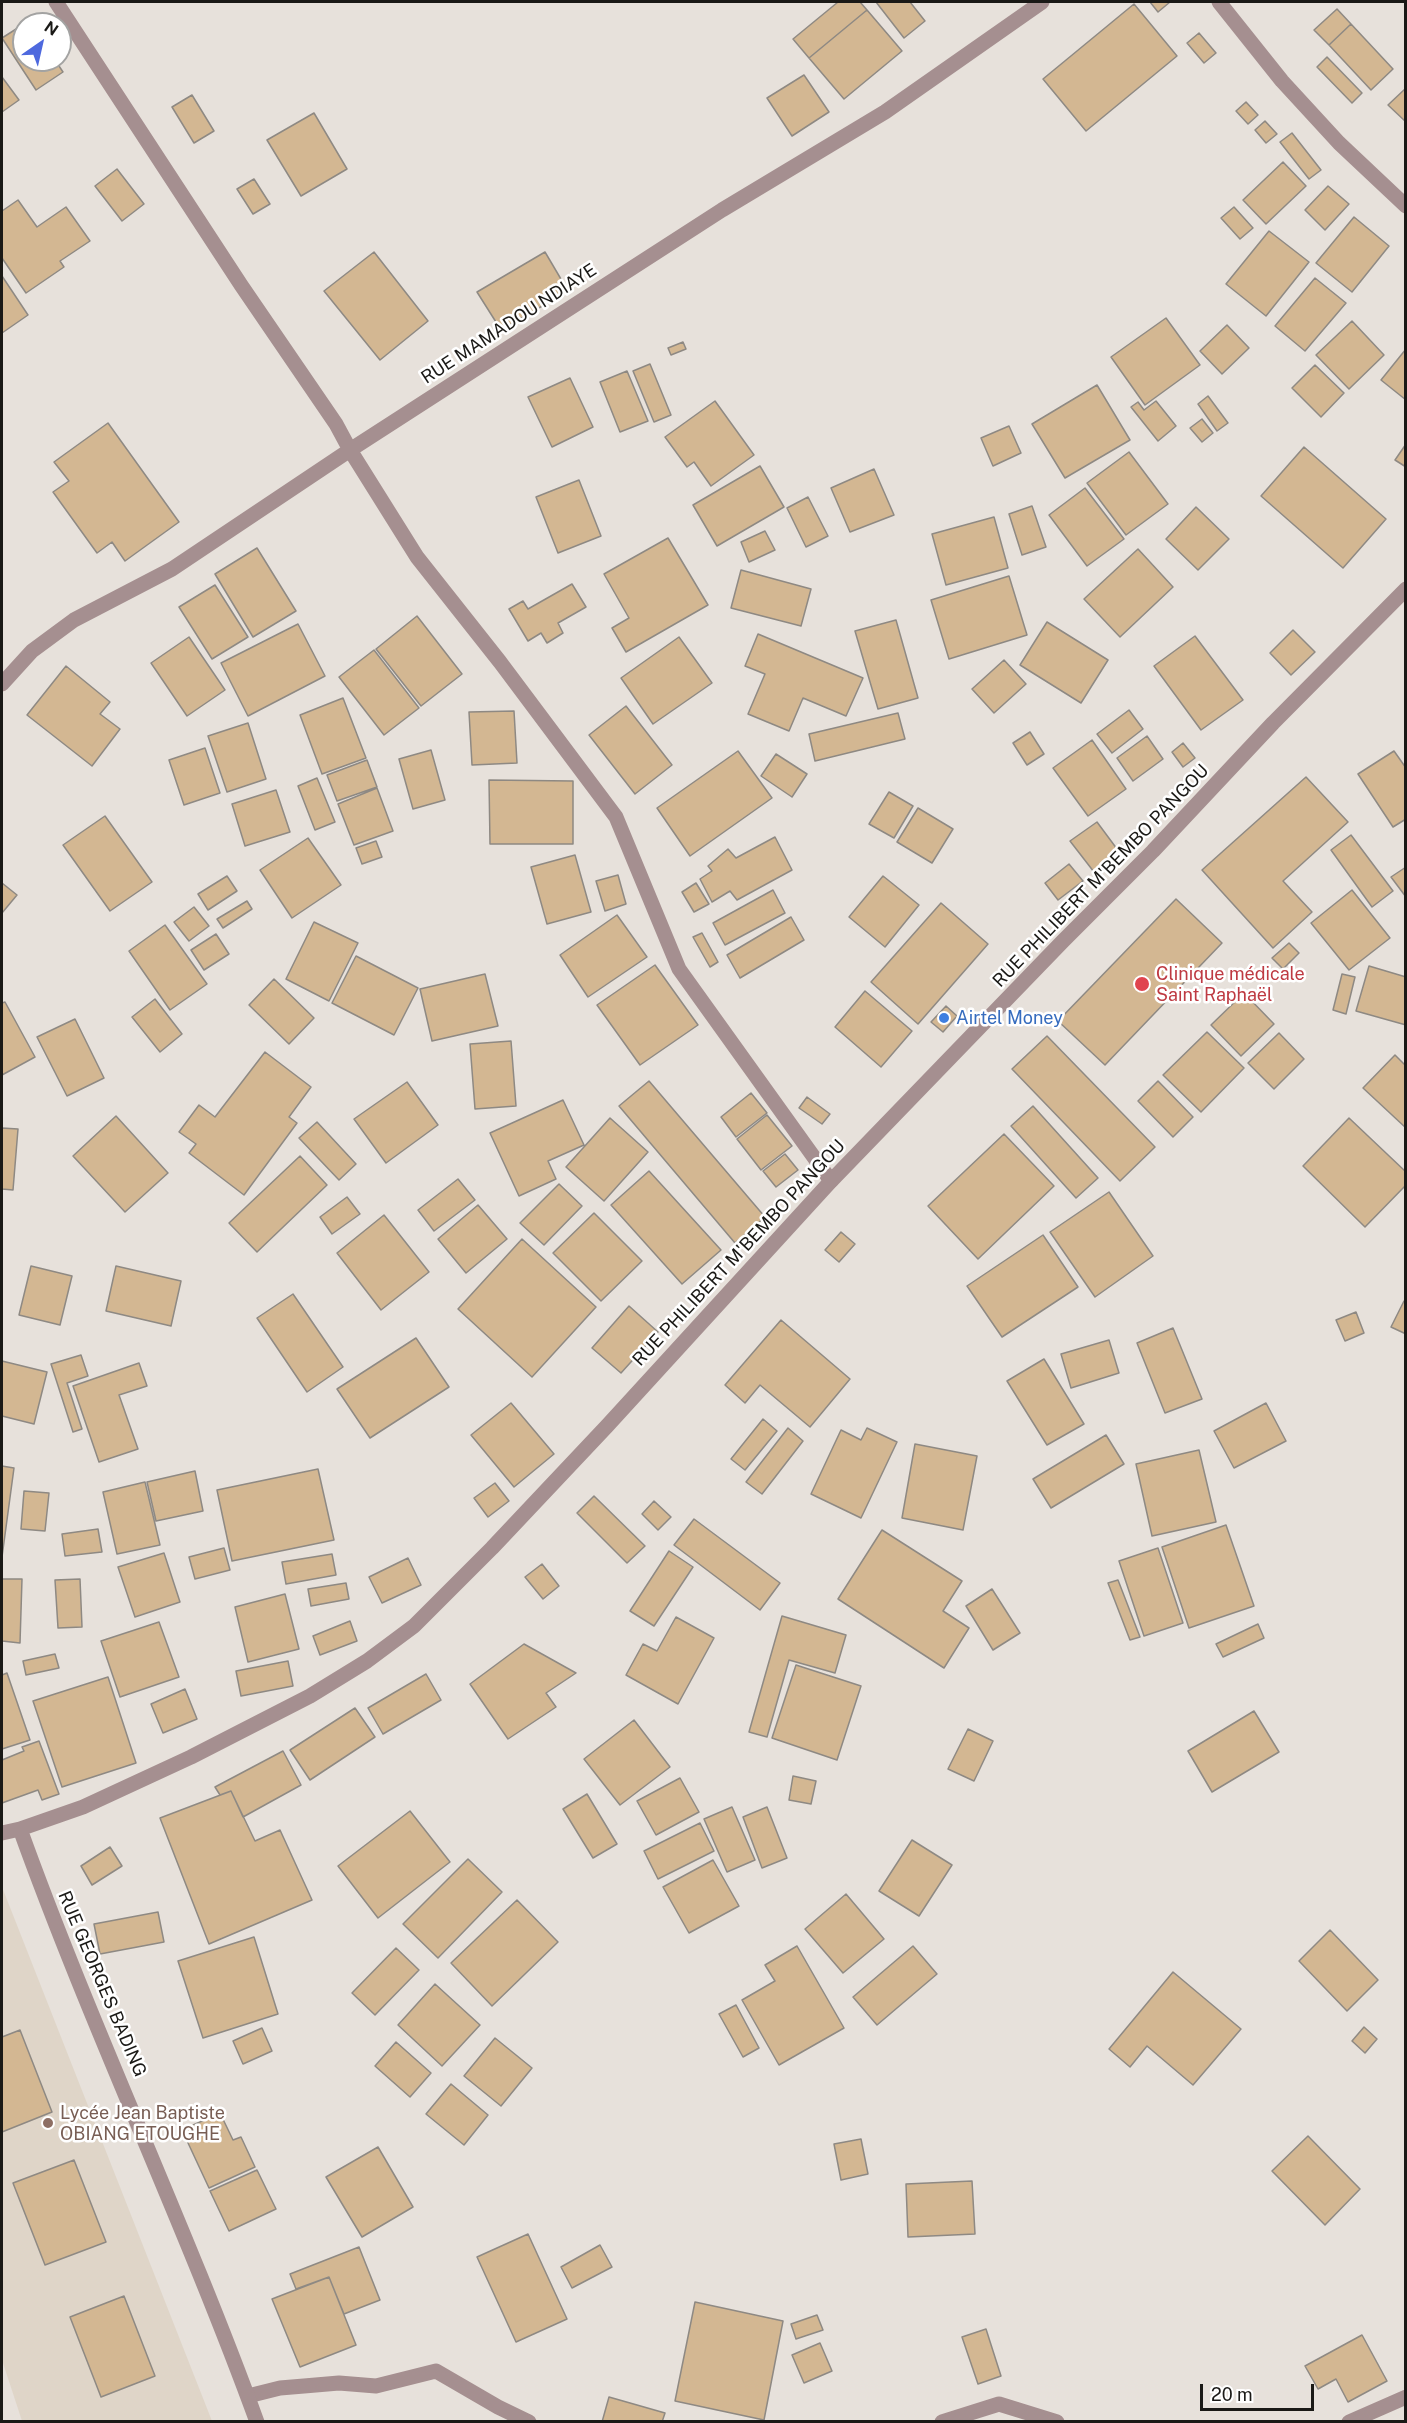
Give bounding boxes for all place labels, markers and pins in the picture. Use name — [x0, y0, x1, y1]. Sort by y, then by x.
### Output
place label: Clinique médicale Saint Raphaël — [1156, 963, 1305, 1006]
marker: Clinique médicale Saint Raphaël — [1133, 975, 1151, 993]
place label: Airtel Money — [956, 1007, 1063, 1029]
marker: Airtel Money — [937, 1011, 951, 1025]
place label: Lycée Jean Baptiste OBIANG ETOUGHE — [60, 2102, 225, 2144]
marker: Lycée Jean Baptiste OBIANG ETOUGHE — [41, 2116, 55, 2130]

